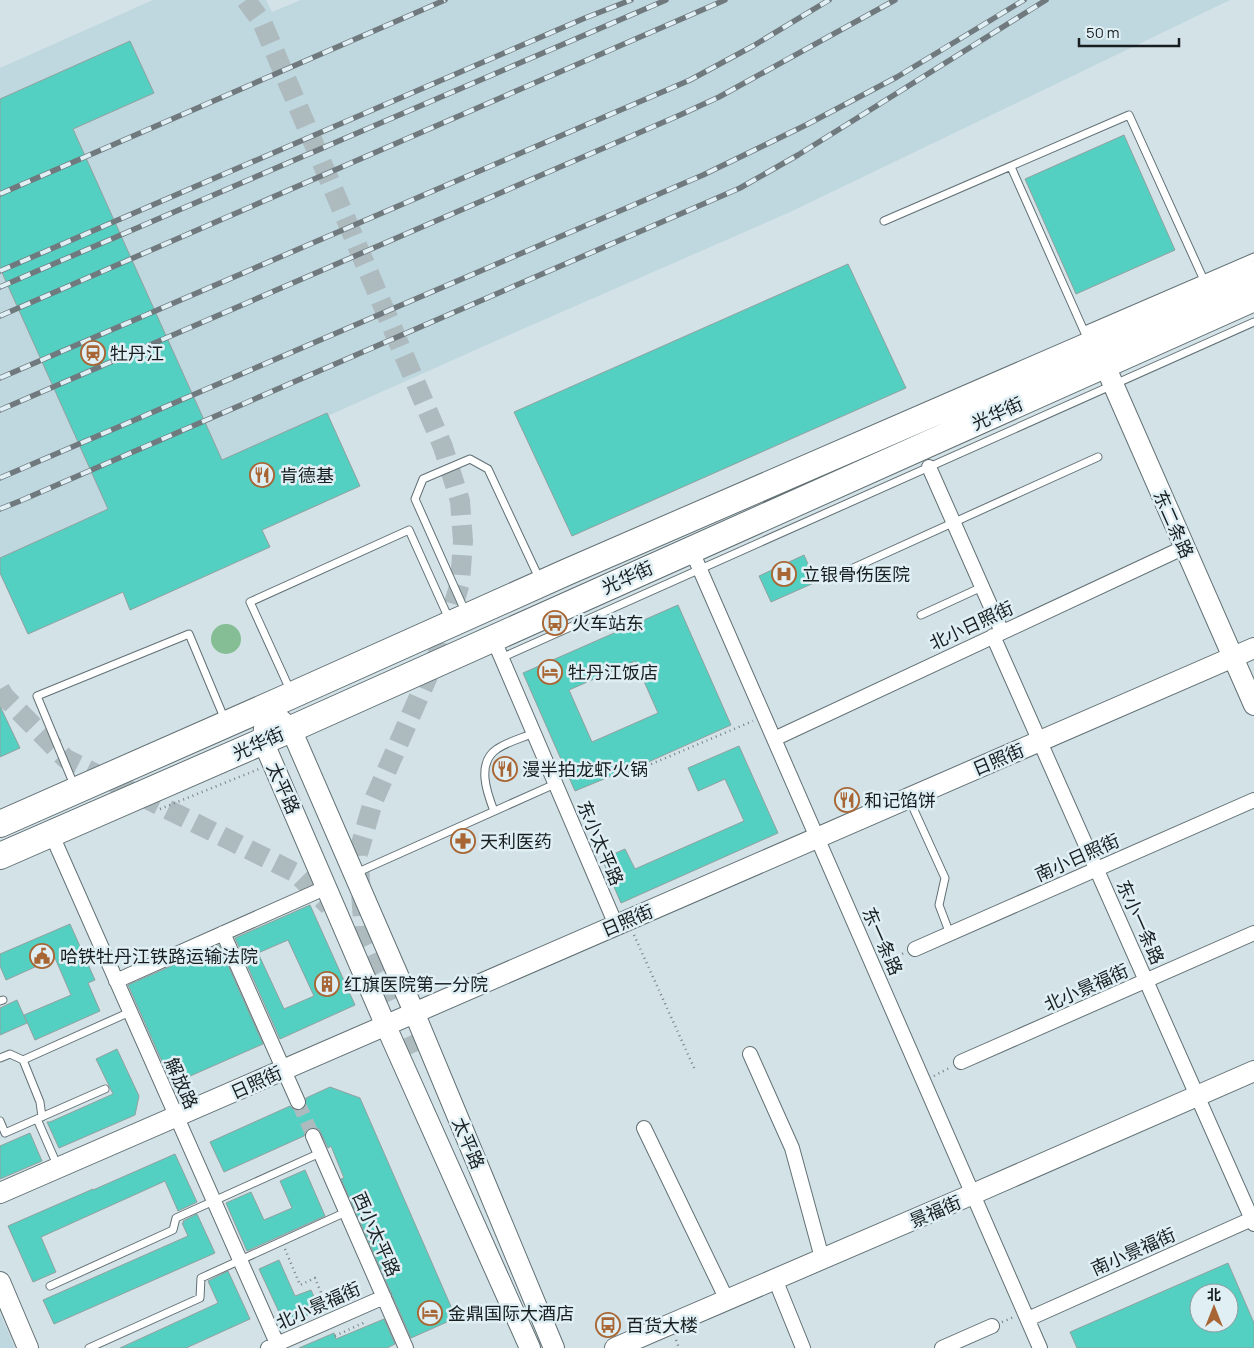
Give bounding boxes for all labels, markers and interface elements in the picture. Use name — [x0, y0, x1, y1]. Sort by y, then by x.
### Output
scale bar — [1079, 15, 1179, 47]
text: 50 m — [1086, 22, 1120, 43]
station icon: 牡丹江 — [80, 340, 106, 366]
place label: 牡丹江 — [110, 341, 164, 365]
street label: 光华街 — [967, 391, 1027, 435]
restaurant icon: 肯德基 — [249, 462, 275, 488]
place label: 肯德基 — [280, 463, 334, 487]
street label: 东二条路 — [1148, 486, 1200, 562]
street label: 光华街 — [597, 555, 657, 599]
hospital icon: 立银骨伤医院 — [771, 561, 797, 587]
place label: 立银骨伤医院 — [802, 562, 910, 586]
street label: 北小日照街 — [925, 595, 1017, 655]
bus stop icon: 火车站东 — [542, 610, 568, 636]
place label: 火车站东 — [572, 611, 644, 635]
hotel icon: 牡丹江饭店 — [537, 659, 563, 685]
place label: 牡丹江饭店 — [568, 660, 658, 684]
street label: 光华街 — [228, 721, 288, 765]
street label: 日照街 — [968, 737, 1028, 781]
restaurant icon: 漫半拍龙虾火锅 — [492, 756, 518, 782]
place label: 漫半拍龙虾火锅 — [522, 757, 648, 781]
street label: 太平路 — [262, 758, 306, 818]
restaurant icon: 和记馅饼 — [834, 787, 860, 813]
place label: 和记馅饼 — [864, 788, 936, 812]
street label: 东小太平路 — [572, 797, 630, 889]
pharmacy icon: 天利医药 — [450, 828, 476, 854]
street label: 南小日照街 — [1031, 828, 1123, 886]
place label: 天利医药 — [480, 829, 552, 853]
street label: 东小一条路 — [1112, 876, 1170, 968]
street label: 日照街 — [597, 898, 657, 942]
street label: 东一条路 — [857, 903, 909, 979]
public building icon: 哈铁牡丹江铁路运输法院 — [29, 943, 55, 969]
place label: 哈铁牡丹江铁路运输法院 — [60, 944, 258, 968]
street label: 北小景福街 — [1040, 958, 1132, 1016]
building icon: 红旗医院第一分院 — [314, 971, 340, 997]
place label: 红旗医院第一分院 — [344, 972, 488, 996]
street label: 解放路 — [160, 1053, 204, 1113]
street label: 日照街 — [226, 1060, 286, 1104]
street label: 太平路 — [447, 1113, 491, 1173]
street label: 西小太平路 — [348, 1188, 406, 1280]
street label: 景福街 — [905, 1189, 965, 1233]
street label: 南小景福街 — [1087, 1222, 1179, 1280]
street label: 北小景福街 — [272, 1276, 364, 1334]
north arrow — [1189, 1283, 1239, 1333]
text: 北 — [1207, 1285, 1221, 1304]
hotel icon: 金鼎国际大酒店 — [417, 1300, 443, 1326]
place label: 金鼎国际大酒店 — [448, 1301, 574, 1325]
bus stop icon: 百货大楼 — [595, 1312, 621, 1338]
place label: 百货大楼 — [626, 1313, 698, 1337]

